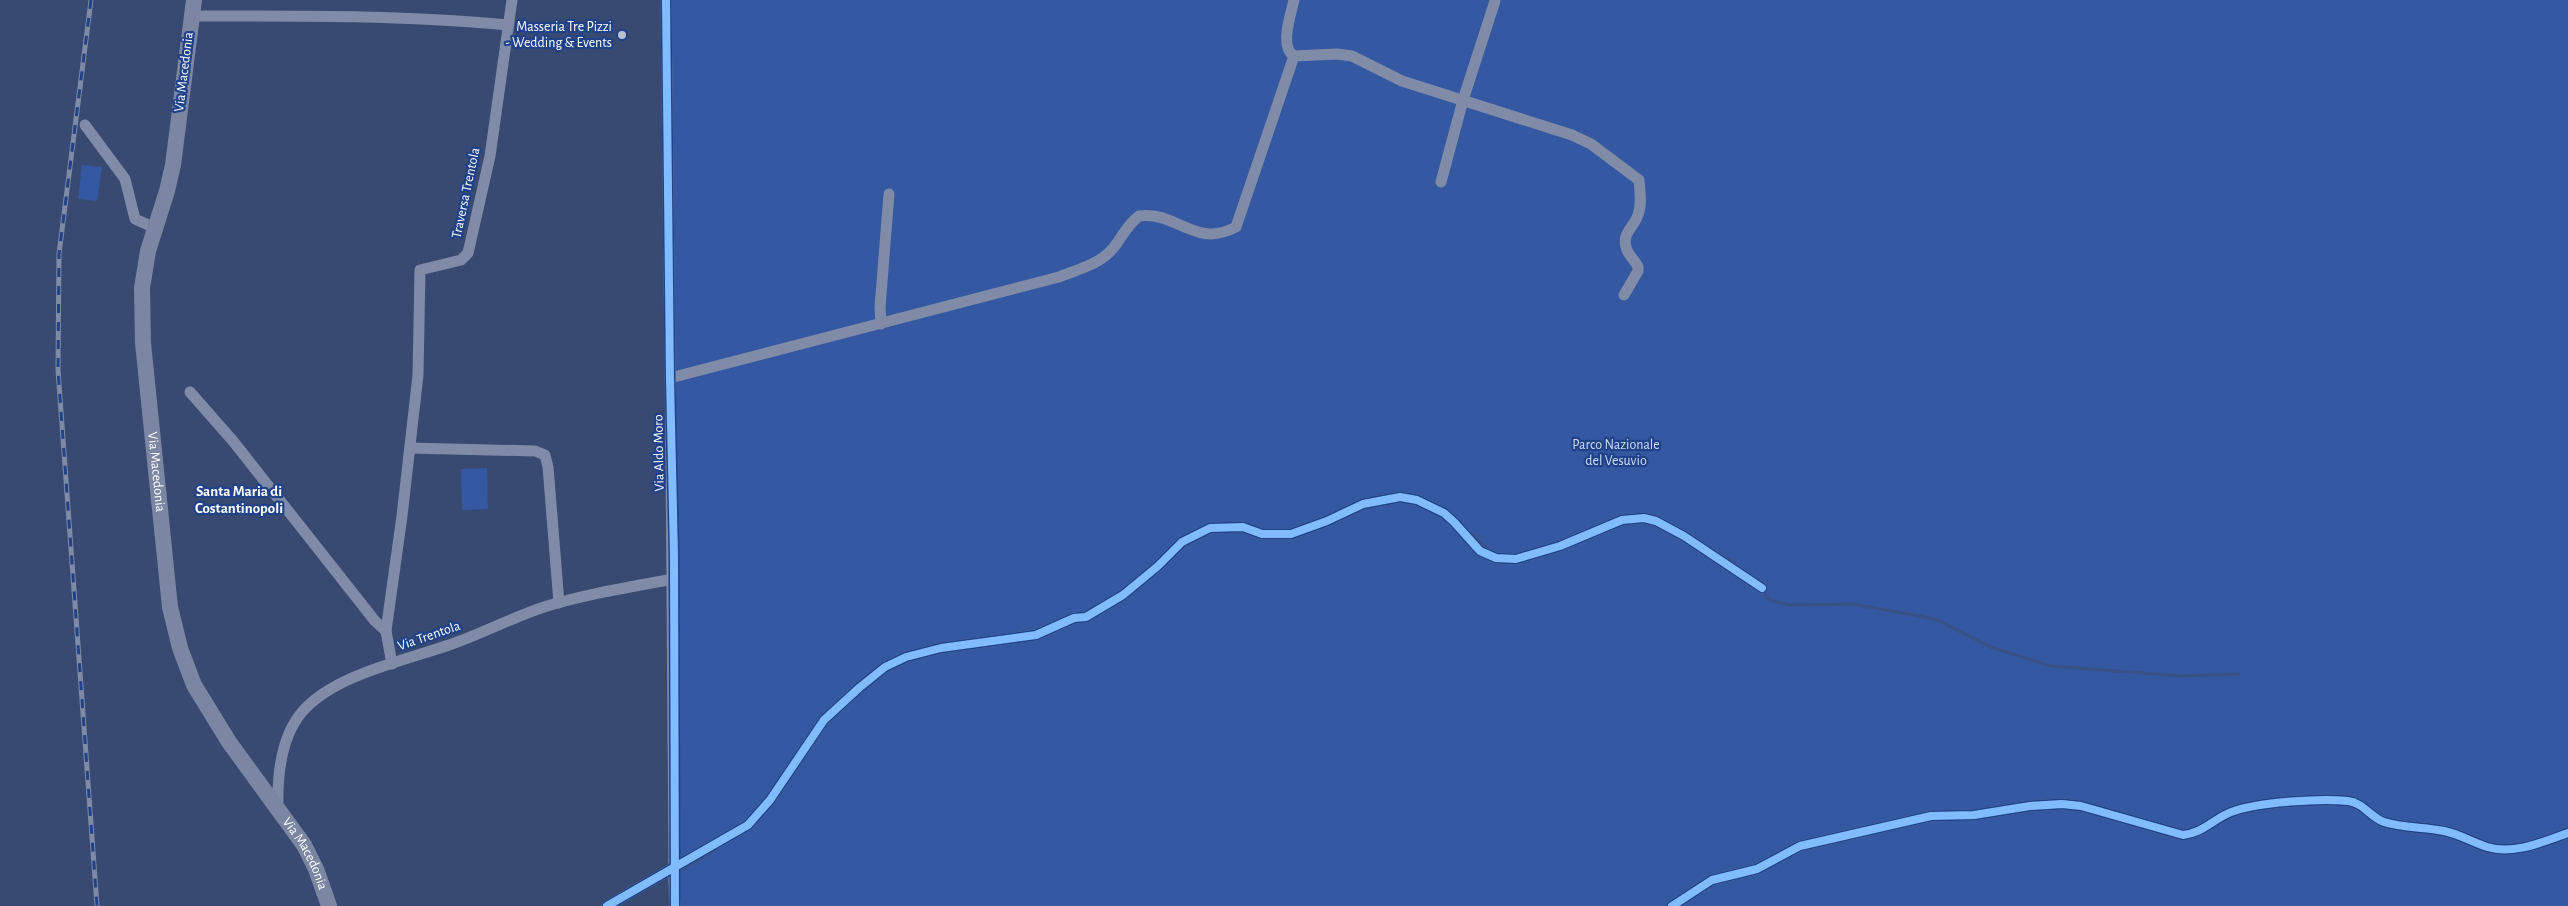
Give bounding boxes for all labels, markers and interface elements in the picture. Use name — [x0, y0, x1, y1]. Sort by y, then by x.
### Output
place label: Masseria Tre Pizzi - Wedding & Events — [505, 20, 612, 50]
marker: Masseria Tre Pizzi - Wedding & Events — [616, 29, 628, 41]
street label: Via Macedonia — [172, 31, 196, 113]
street label: Traversa Trentola — [450, 146, 483, 240]
street label: Via Aldo Moro — [651, 414, 667, 492]
street label: Via Macedonia — [145, 431, 167, 513]
park label: Parco Nazionale del Vesuvio — [1572, 438, 1660, 468]
district label: Santa Maria di Costantinopoli — [195, 484, 283, 516]
street label: Via Trentola — [396, 619, 463, 653]
street label: Via Macedonia — [279, 815, 330, 892]

